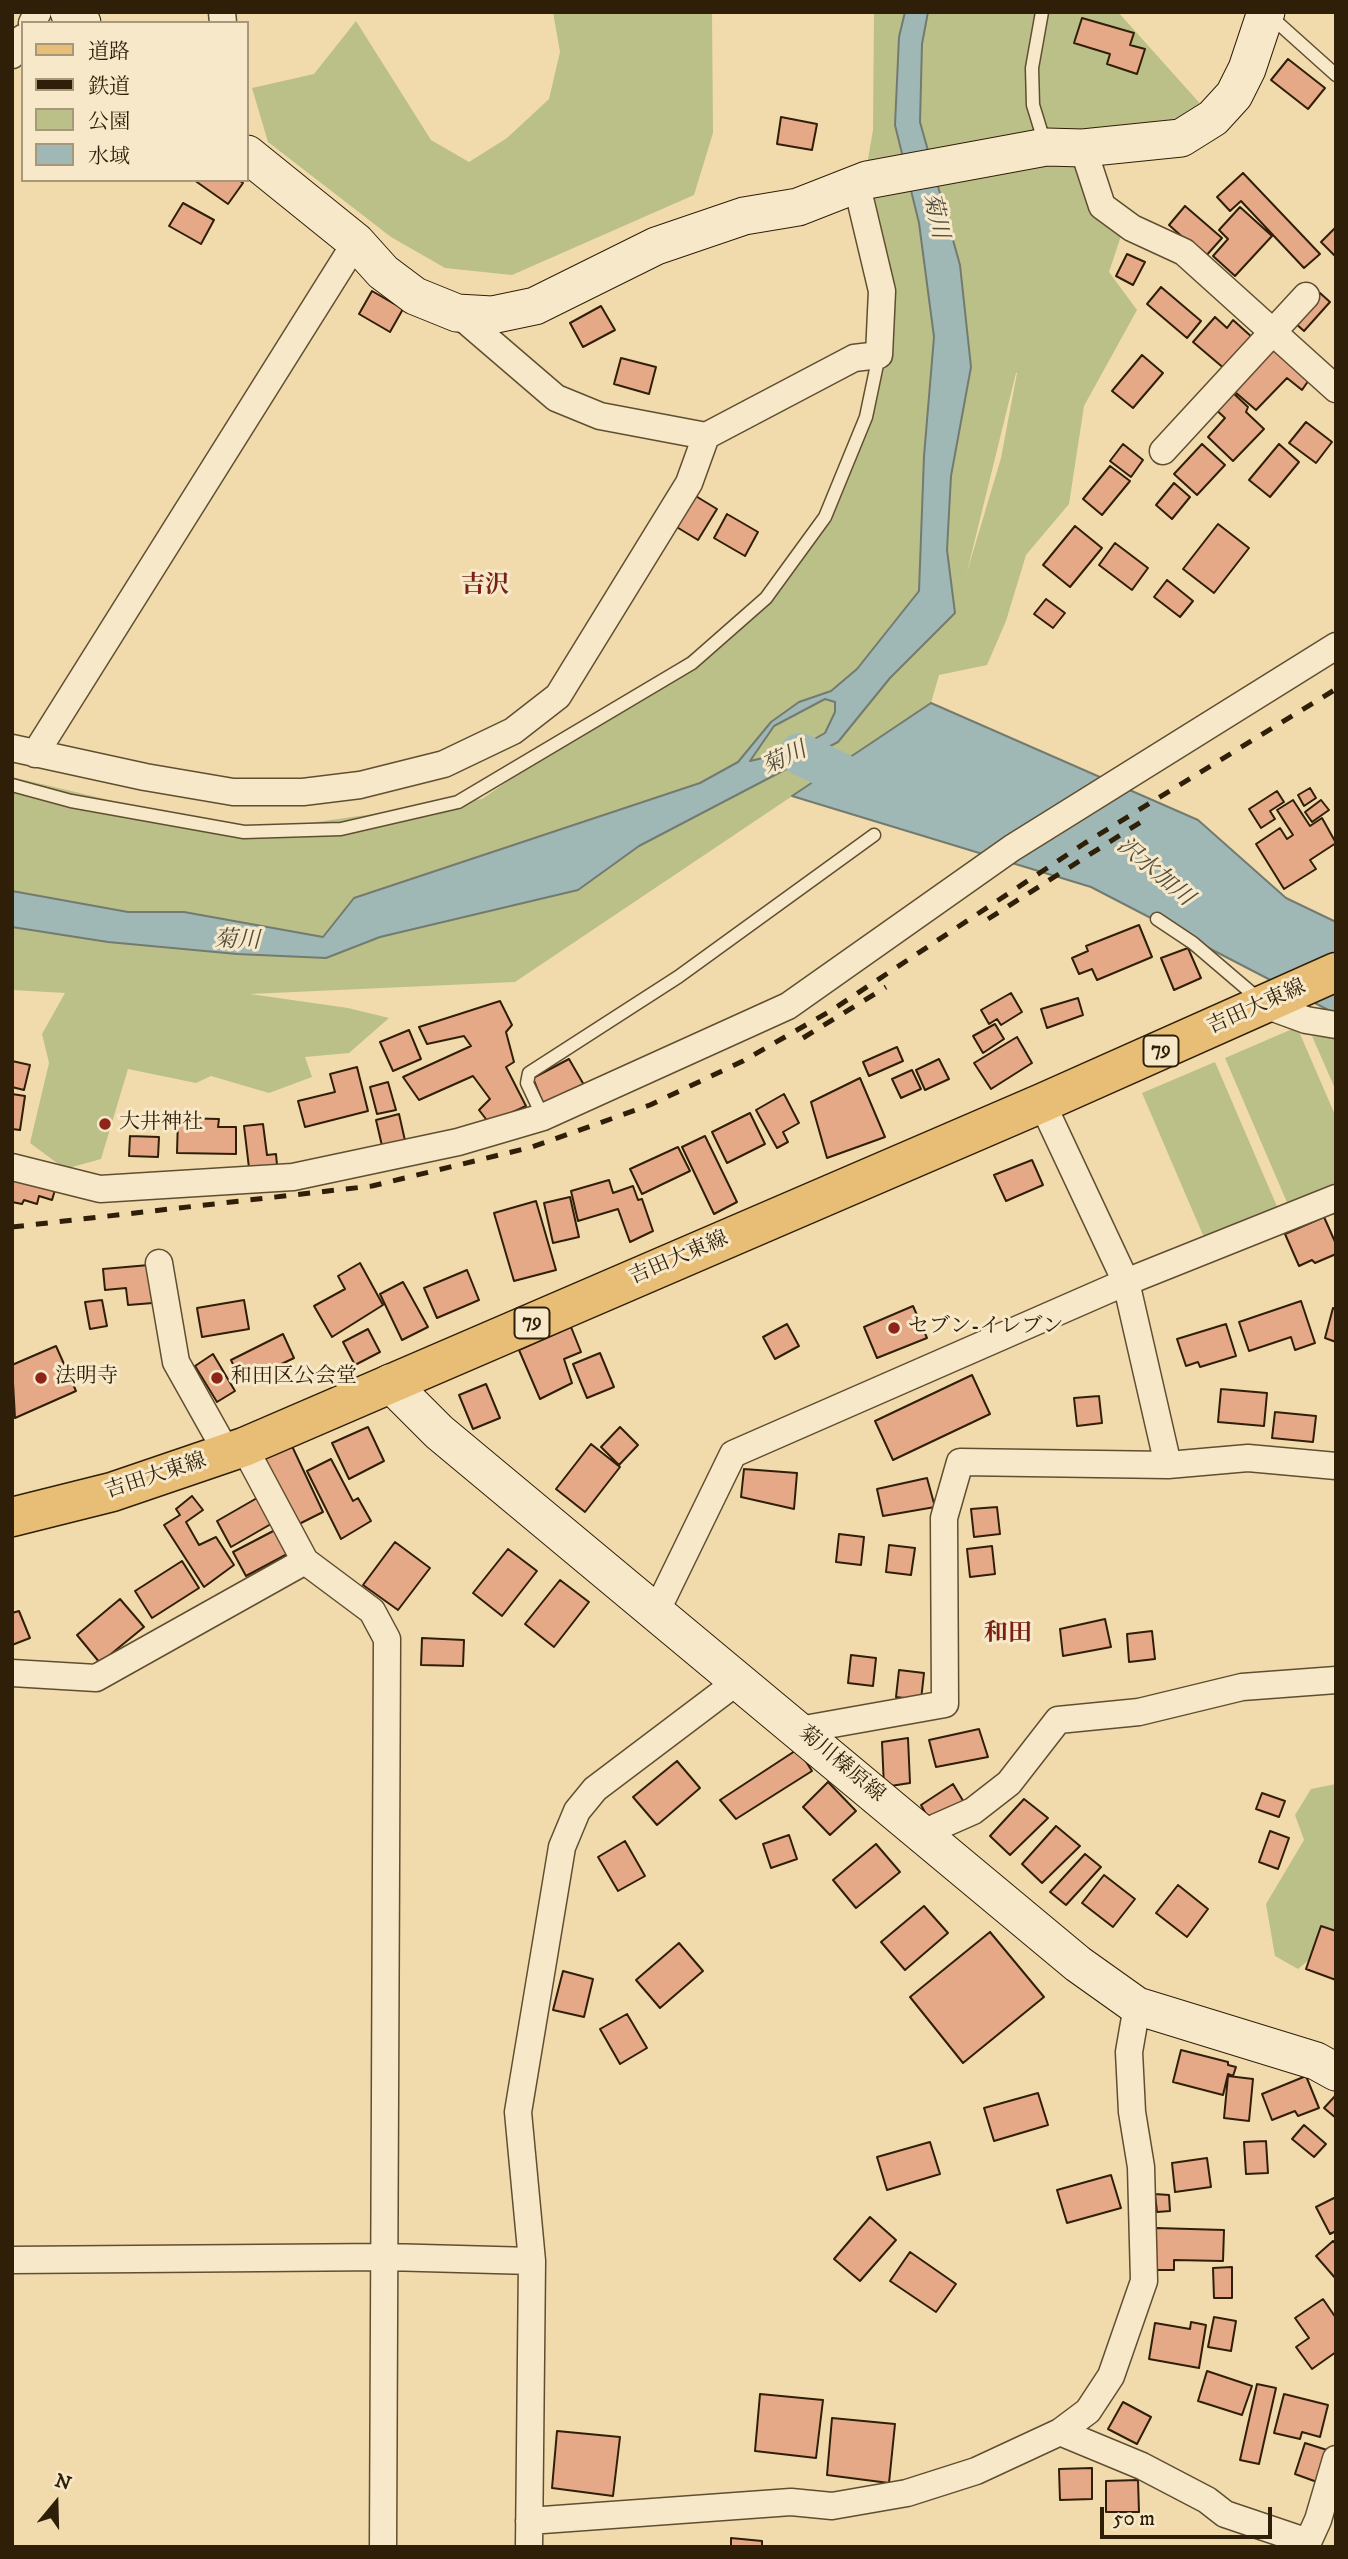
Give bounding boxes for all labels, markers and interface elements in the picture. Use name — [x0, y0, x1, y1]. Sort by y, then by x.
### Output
legend — [21, 21, 248, 182]
text: 道路 — [88, 39, 130, 65]
text: 鉄道 — [88, 74, 130, 100]
text: 公園 — [88, 109, 130, 135]
text: 水域 — [88, 144, 130, 170]
water label: 菊川 — [915, 190, 953, 242]
district label: 吉沢 — [461, 573, 509, 601]
water label: 菊川 — [758, 738, 812, 782]
water label: 沢水加川 — [1110, 833, 1198, 913]
water label: 菊川 — [214, 928, 260, 956]
street label: 吉田大東線 — [1204, 975, 1310, 1041]
road number: 79 — [1144, 1036, 1178, 1066]
place label: 大井神社 — [119, 1111, 203, 1137]
marker: 大井神社 — [97, 1116, 113, 1132]
street label: 吉田大東線 — [626, 1227, 732, 1291]
road number: 79 — [514, 1308, 550, 1338]
place label: セブン-イレブン — [908, 1315, 1064, 1341]
marker: セブン-イレブン — [886, 1320, 902, 1336]
place label: 法明寺 — [55, 1365, 118, 1391]
place label: 和田区公会堂 — [231, 1365, 357, 1391]
marker: 法明寺 — [33, 1370, 49, 1386]
marker: 和田区公会堂 — [209, 1370, 225, 1386]
street label: 吉田大東線 — [102, 1449, 210, 1505]
district label: 和田 — [984, 1621, 1032, 1649]
street label: 菊川榛原線 — [793, 1722, 889, 1808]
north arrow — [21, 2468, 91, 2538]
text: N — [52, 2469, 74, 2496]
scale bar — [1103, 2492, 1274, 2536]
text: 50 m — [1113, 2506, 1155, 2532]

